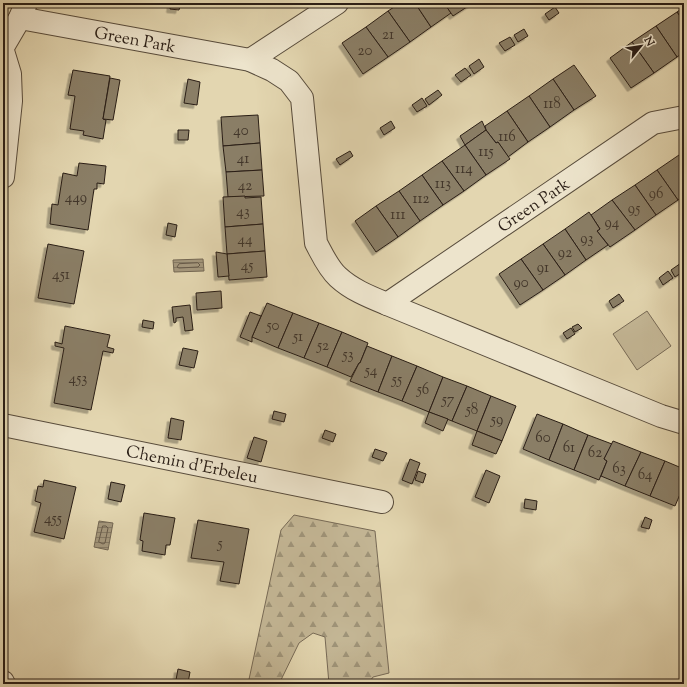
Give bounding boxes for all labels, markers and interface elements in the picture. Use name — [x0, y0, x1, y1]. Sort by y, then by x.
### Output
street label: Green Park — [92, 22, 177, 60]
house number: 21 — [382, 25, 394, 46]
north arrow — [621, 26, 661, 66]
text: N — [639, 33, 658, 49]
house number: 20 — [358, 41, 373, 62]
house number: 118 — [543, 94, 561, 115]
house number: 40 — [233, 121, 249, 142]
house number: 116 — [498, 127, 516, 148]
house number: 115 — [478, 142, 494, 163]
house number: 41 — [237, 149, 249, 170]
house number: 114 — [455, 159, 473, 180]
street label: Green Park — [493, 173, 575, 239]
house number: 113 — [435, 174, 451, 195]
house number: 42 — [238, 176, 252, 197]
house number: 96 — [649, 184, 663, 205]
house number: 449 — [65, 188, 87, 209]
house number: 112 — [412, 189, 430, 210]
house number: 95 — [628, 199, 640, 220]
house number: 43 — [236, 202, 250, 223]
house number: 111 — [390, 205, 406, 226]
house number: 94 — [605, 213, 620, 234]
house number: 93 — [580, 229, 594, 250]
house number: 44 — [237, 230, 253, 251]
house number: 92 — [558, 243, 572, 264]
house number: 45 — [241, 256, 253, 277]
house number: 91 — [537, 258, 549, 279]
house number: 451 — [52, 265, 70, 286]
house number: 90 — [513, 273, 529, 294]
house number: 50 — [265, 316, 280, 337]
house number: 51 — [292, 327, 303, 348]
house number: 52 — [316, 336, 329, 357]
house number: 53 — [341, 345, 354, 366]
house number: 54 — [364, 361, 378, 382]
house number: 453 — [69, 369, 87, 390]
house number: 55 — [391, 370, 402, 391]
house number: 56 — [416, 380, 429, 401]
house number: 57 — [441, 390, 455, 411]
house number: 58 — [465, 400, 478, 421]
house number: 59 — [490, 410, 503, 431]
house number: 60 — [535, 428, 551, 449]
house number: 61 — [563, 438, 575, 459]
street label: Chemin d'Erbeleu — [124, 440, 260, 491]
house number: 62 — [588, 443, 602, 464]
house number: 63 — [612, 459, 626, 480]
house number: 64 — [638, 465, 653, 486]
house number: 455 — [44, 509, 62, 530]
house number: 5 — [216, 534, 223, 555]

